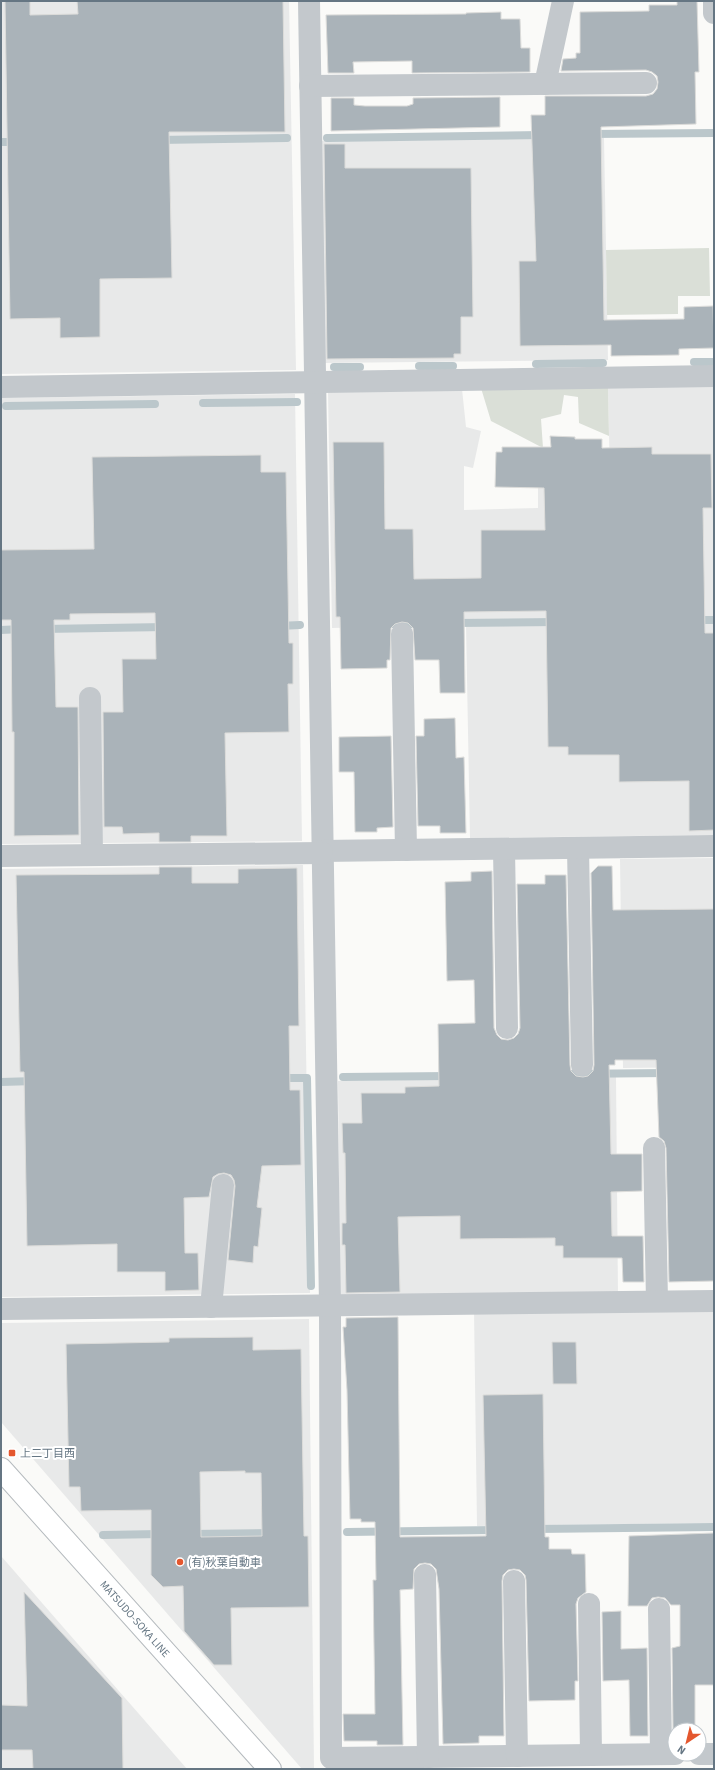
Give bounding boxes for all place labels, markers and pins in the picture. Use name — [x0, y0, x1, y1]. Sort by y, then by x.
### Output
place label: 上二丁目西 — [20, 1446, 75, 1461]
marker: 上二丁目西 — [7, 1448, 17, 1458]
place label: (有)秋葉自動車 — [188, 1555, 261, 1570]
marker: (有)秋葉自動車 — [175, 1557, 185, 1567]

